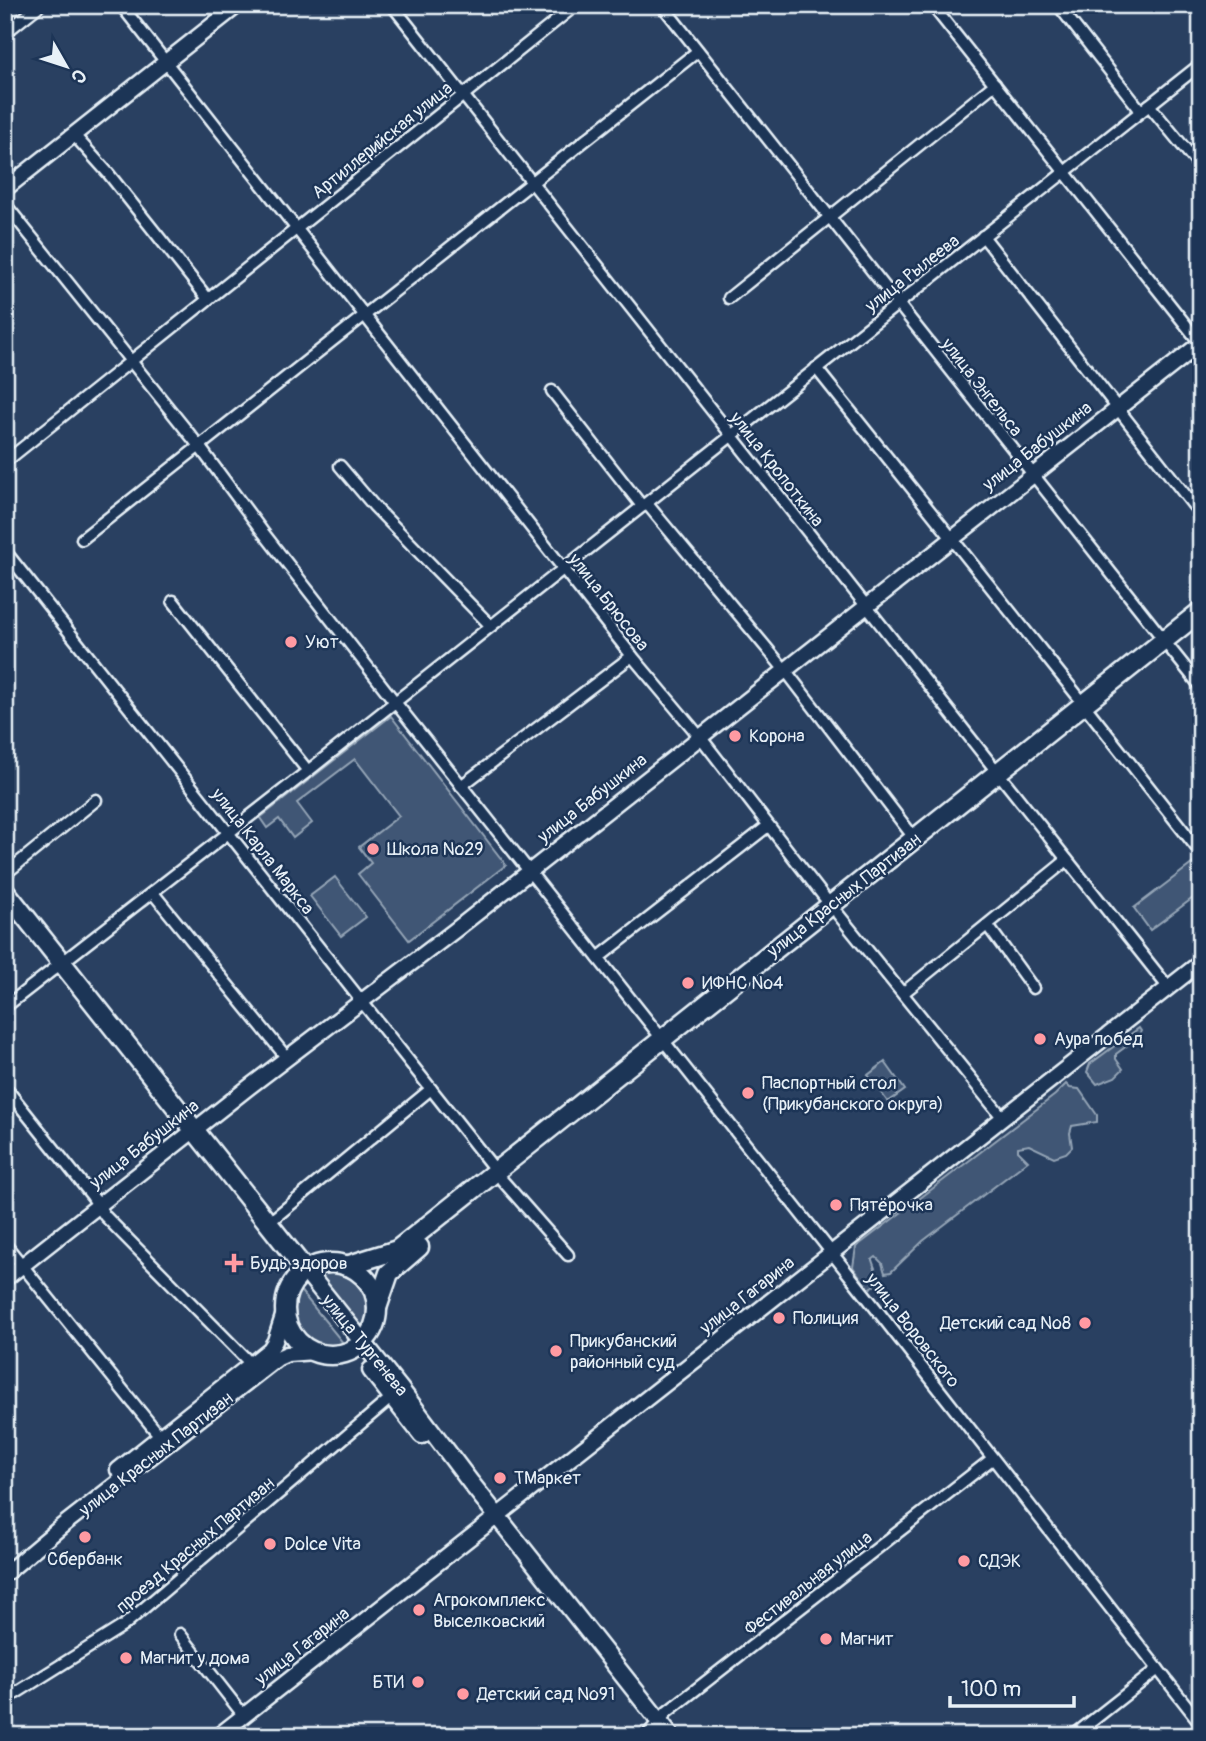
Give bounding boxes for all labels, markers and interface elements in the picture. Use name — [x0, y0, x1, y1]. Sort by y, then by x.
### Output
north arrow — [32, 32, 102, 102]
text: С — [65, 64, 91, 88]
street label: Артиллерийская улица — [307, 77, 457, 204]
street label: улица Рылеева — [860, 229, 964, 318]
street label: улица Энгельса — [935, 333, 1027, 441]
street label: улица Бабушкина — [977, 396, 1097, 497]
street label: улица Кропоткина — [724, 406, 829, 531]
street label: улица Брюсова — [563, 548, 654, 656]
place label: Уют — [305, 631, 339, 654]
marker: Уют — [283, 634, 299, 650]
place label: Корона — [749, 725, 805, 748]
marker: Корона — [727, 728, 743, 744]
street label: улица Бабушкина — [532, 748, 652, 849]
street label: улица Карла Маркса — [205, 783, 319, 919]
street label: улица Красных Партизан — [762, 828, 926, 963]
place label: Школа №29 — [387, 838, 484, 861]
marker: Школа №29 — [365, 841, 381, 857]
place label: ИФНС №4 — [702, 972, 784, 995]
marker: ИФНС №4 — [680, 975, 696, 991]
place label: Аура побед — [1054, 1028, 1143, 1051]
marker: Аура побед — [1032, 1031, 1048, 1047]
place label: Паспортный стол (Прикубанского округа) — [762, 1072, 943, 1116]
marker: Паспортный стол (Прикубанского округа) — [740, 1085, 756, 1101]
street label: улица Бабушкина — [84, 1094, 204, 1195]
place label: Пятёрочка — [850, 1194, 933, 1217]
marker: Пятёрочка — [828, 1197, 844, 1213]
street label: улица Гагарина — [694, 1251, 799, 1340]
place label: Будь здоров — [250, 1252, 348, 1275]
marker: Будь здоров — [224, 1253, 244, 1273]
street label: улица Воровского — [860, 1267, 965, 1393]
street label: улица Тургенева — [316, 1289, 413, 1401]
place label: Полиция — [793, 1307, 859, 1330]
marker: Полиция — [771, 1310, 787, 1326]
place label: Детский сад №8 — [939, 1312, 1071, 1335]
marker: Детский сад №8 — [1077, 1315, 1093, 1331]
place label: Прикубанский районный суд — [570, 1330, 677, 1374]
marker: Прикубанский районный суд — [548, 1343, 564, 1359]
street label: улица Красных Партизан — [74, 1387, 238, 1522]
place label: ТМаркет — [514, 1467, 581, 1490]
marker: ТМаркет — [492, 1470, 508, 1486]
street label: проезд Красных Партизан — [111, 1472, 279, 1619]
street label: Фестивальная улица — [740, 1526, 877, 1641]
marker: Сбербанк — [77, 1529, 93, 1545]
place label: Dolce Vita — [284, 1533, 361, 1556]
marker: Dolce Vita — [262, 1536, 278, 1552]
place label: Сбербанк — [47, 1548, 123, 1571]
place label: СДЭК — [978, 1550, 1021, 1573]
marker: СДЭК — [956, 1553, 972, 1569]
place label: Агрокомплекс Выселковский — [433, 1589, 546, 1633]
street label: улица Гагарина — [249, 1602, 354, 1691]
marker: Агрокомплекс Выселковский — [411, 1602, 427, 1618]
place label: Магнит — [840, 1628, 893, 1651]
marker: Магнит — [818, 1631, 834, 1647]
place label: Магнит у дома — [140, 1647, 250, 1670]
marker: Магнит у дома — [118, 1650, 134, 1666]
scale bar — [950, 1664, 1075, 1708]
place label: БТИ — [372, 1671, 404, 1694]
marker: БТИ — [410, 1674, 426, 1690]
text: 100 m — [961, 1676, 1021, 1703]
place label: Детский сад №91 — [476, 1683, 615, 1706]
marker: Детский сад №91 — [455, 1686, 471, 1702]

